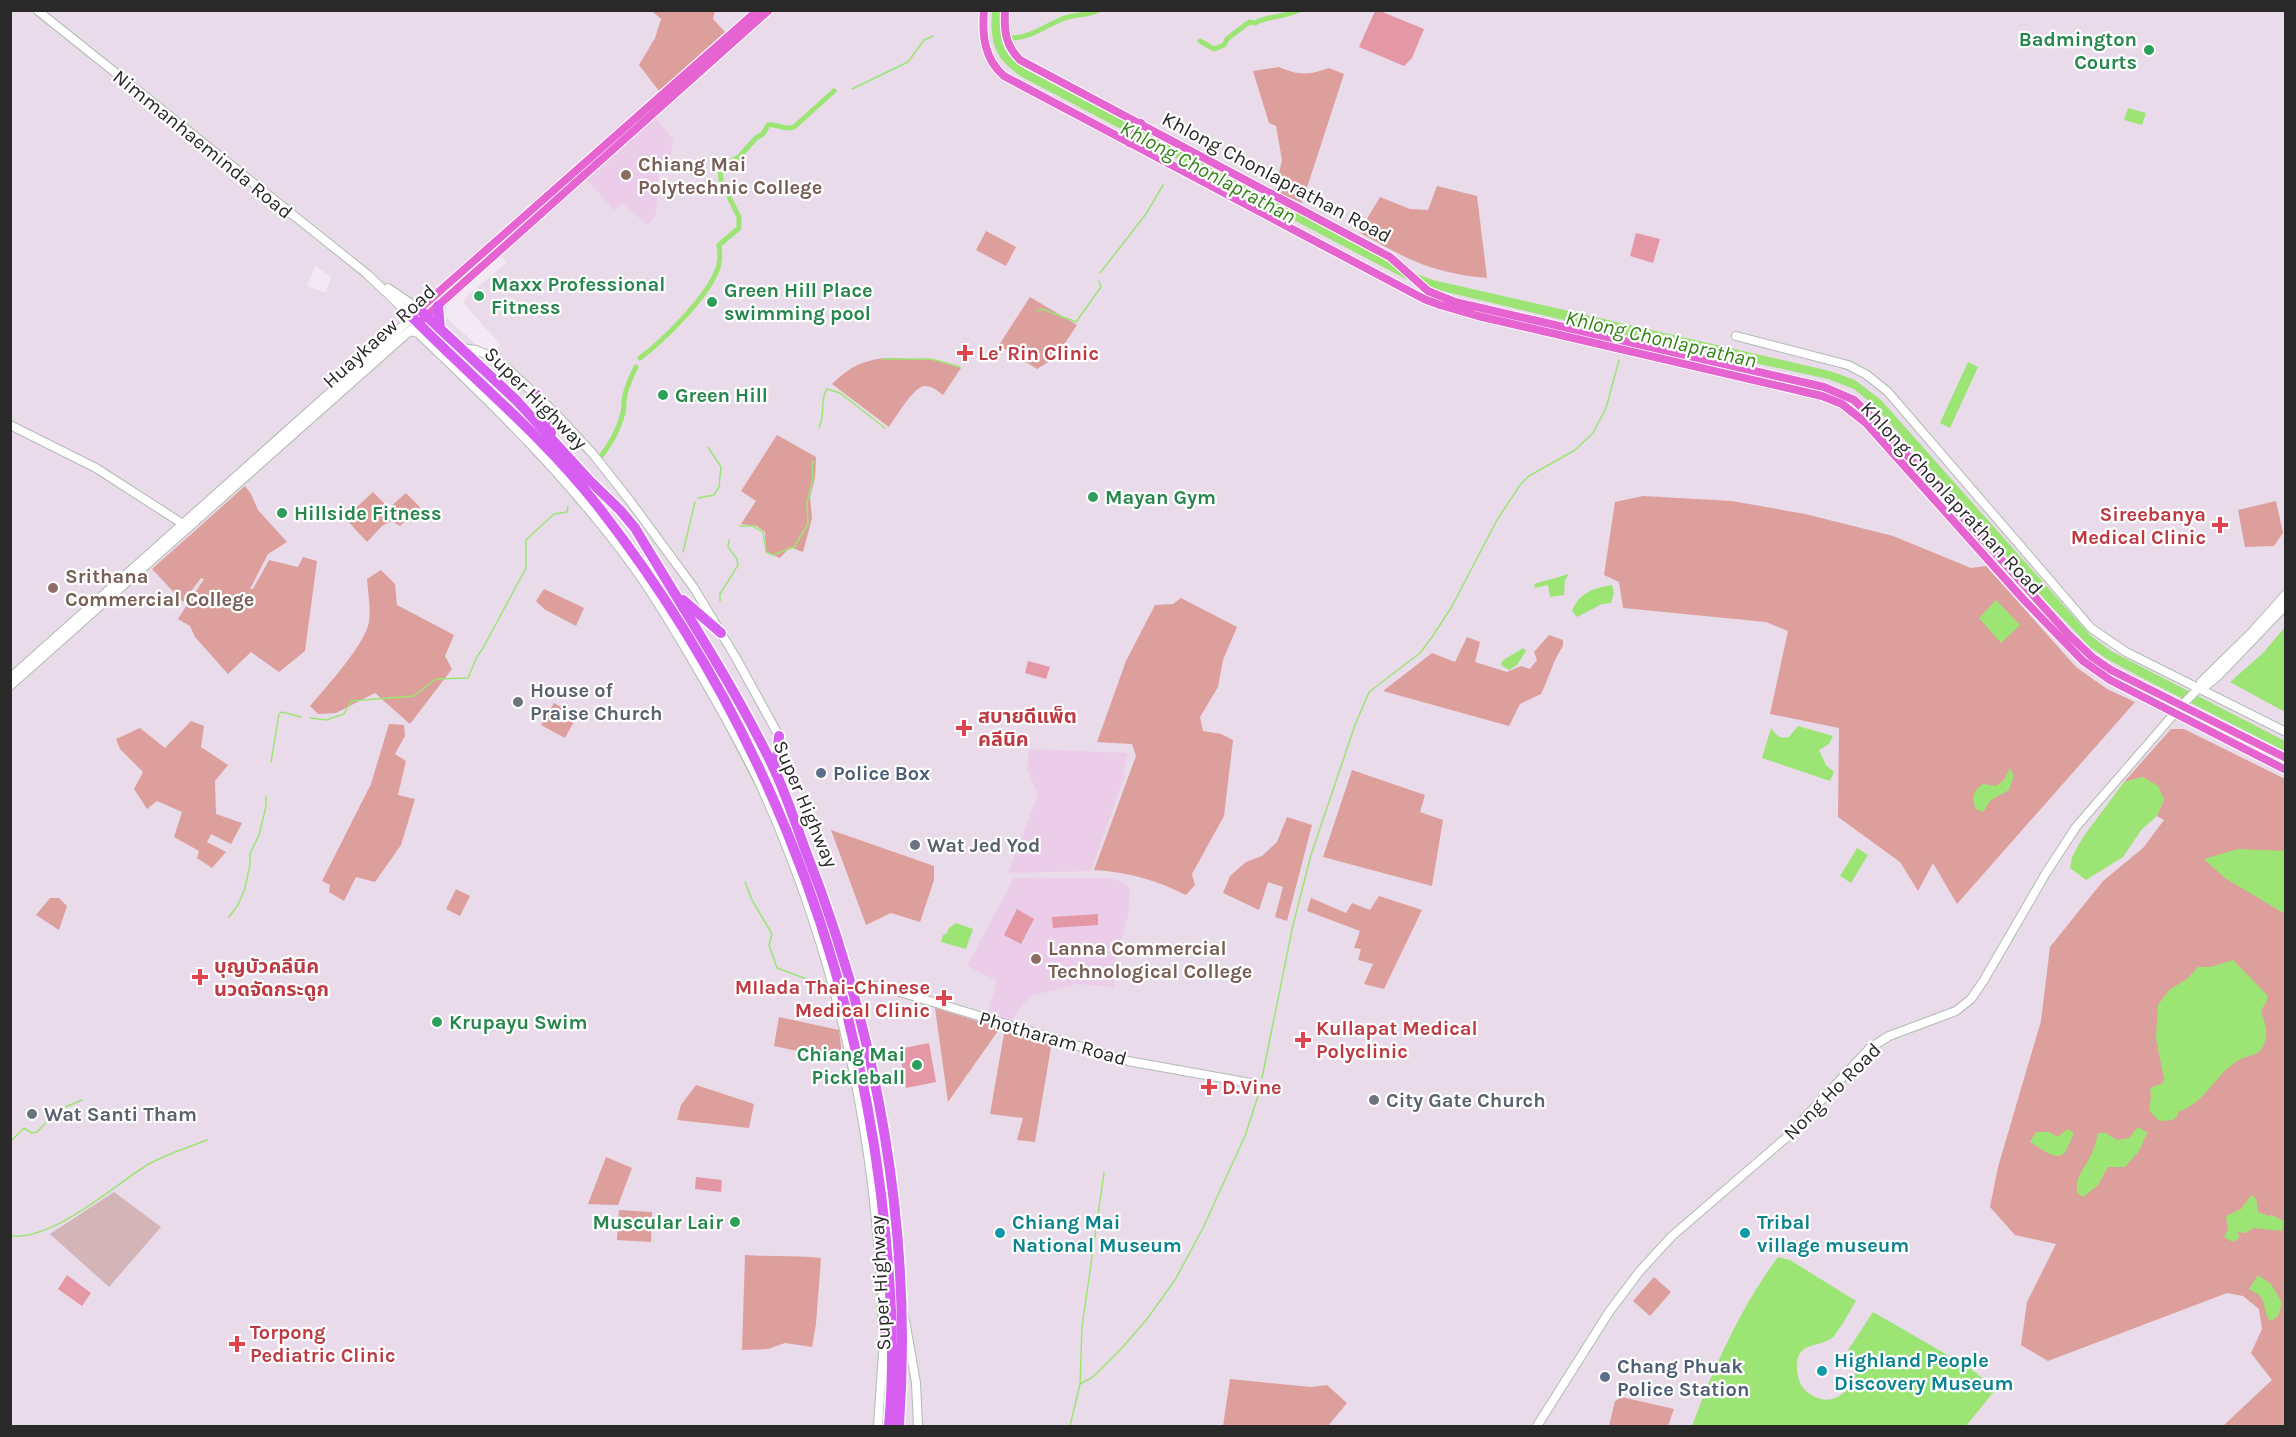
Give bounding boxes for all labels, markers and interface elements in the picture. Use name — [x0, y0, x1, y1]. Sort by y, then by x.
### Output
place label: Badmington Courts — [2019, 28, 2137, 74]
marker: Badmington Courts — [2142, 43, 2156, 57]
street label: Nimmanhaeminda Road — [108, 65, 297, 224]
street label: Khlong Chonlaprathan Road — [1158, 107, 1395, 248]
water label: Khlong Chonlaprathan — [1116, 116, 1300, 228]
place label: Chiang Mai Polytechnic College — [638, 153, 822, 199]
marker: Chiang Mai Polytechnic College — [619, 168, 633, 182]
place label: Maxx Professional Fitness — [491, 273, 665, 319]
place label: Green Hill Place swimming pool — [724, 279, 873, 325]
street label: Huaykaew Road — [318, 280, 440, 393]
marker: Maxx Professional Fitness — [472, 289, 486, 303]
marker: Green Hill Place swimming pool — [705, 295, 719, 309]
water label: Khlong Chonlaprathan — [1563, 305, 1759, 373]
street label: Super Highway — [480, 342, 592, 454]
place label: Le' Rin Clinic — [978, 342, 1099, 365]
marker: Le' Rin Clinic — [956, 344, 974, 362]
place label: Green Hill — [675, 384, 768, 407]
marker: Green Hill — [656, 388, 670, 402]
street label: Khlong Chonlaprathan Road — [1856, 397, 2047, 600]
place label: Mayan Gym — [1105, 486, 1216, 509]
marker: Mayan Gym — [1086, 490, 1100, 504]
place label: Hillside Fitness — [294, 502, 441, 525]
place label: Sireebanya Medical Clinic — [2071, 503, 2206, 549]
marker: Hillside Fitness — [275, 506, 289, 520]
marker: Sireebanya Medical Clinic — [2211, 516, 2229, 534]
place label: Srithana Commercial College — [65, 565, 254, 611]
marker: Srithana Commercial College — [46, 581, 60, 595]
place label: House of Praise Church — [530, 679, 663, 725]
marker: House of Praise Church — [511, 695, 525, 709]
place label: สบายดีแพ็ต คลีนิค — [978, 705, 1077, 751]
marker: สบายดีแพ็ต คลีนิค — [955, 719, 973, 737]
street label: Super Highway — [768, 737, 843, 871]
place label: Police Box — [833, 762, 930, 785]
marker: Police Box — [814, 766, 828, 780]
place label: Wat Jed Yod — [927, 834, 1040, 857]
marker: Wat Jed Yod — [908, 838, 922, 852]
place label: Lanna Commercial Technological College — [1048, 937, 1252, 983]
marker: Lanna Commercial Technological College — [1029, 952, 1043, 966]
place label: บุญบัวคลีนิค นวดจัดกระดูก — [214, 955, 329, 1001]
marker: บุญบัวคลีนิค นวดจัดกระดูก — [191, 968, 209, 986]
place label: MIlada Thai-Chinese Medical Clinic — [735, 976, 930, 1022]
marker: MIlada Thai-Chinese Medical Clinic — [935, 989, 953, 1007]
street label: Photharam Road — [976, 1006, 1129, 1071]
place label: Krupayu Swim — [449, 1011, 588, 1034]
marker: Krupayu Swim — [430, 1015, 444, 1029]
place label: Kullapat Medical Polyclinic — [1316, 1017, 1478, 1063]
marker: Kullapat Medical Polyclinic — [1294, 1031, 1312, 1049]
street label: Nong Ho Road — [1779, 1038, 1886, 1145]
place label: Chiang Mai Pickleball — [797, 1043, 905, 1089]
marker: Chiang Mai Pickleball — [910, 1058, 924, 1072]
place label: D.Vine — [1222, 1076, 1282, 1099]
marker: D.Vine — [1200, 1078, 1218, 1096]
place label: City Gate Church — [1386, 1089, 1546, 1112]
marker: City Gate Church — [1367, 1093, 1381, 1107]
place label: Wat Santi Tham — [44, 1103, 197, 1126]
marker: Wat Santi Tham — [25, 1107, 39, 1121]
place label: Muscular Lair — [593, 1211, 723, 1234]
place label: Chiang Mai National Museum — [1012, 1211, 1182, 1257]
place label: Tribal village museum — [1757, 1211, 1909, 1257]
marker: Muscular Lair — [728, 1215, 742, 1229]
street label: Super Highway — [865, 1215, 896, 1351]
marker: Chiang Mai National Museum — [993, 1226, 1007, 1240]
marker: Tribal village museum — [1738, 1226, 1752, 1240]
place label: Torpong Pediatric Clinic — [250, 1321, 396, 1367]
marker: Torpong Pediatric Clinic — [228, 1335, 246, 1353]
place label: Highland People Discovery Museum — [1834, 1349, 2013, 1395]
place label: Chang Phuak Police Station — [1617, 1355, 1749, 1401]
marker: Highland People Discovery Museum — [1815, 1364, 1829, 1378]
marker: Chang Phuak Police Station — [1598, 1370, 1612, 1384]

